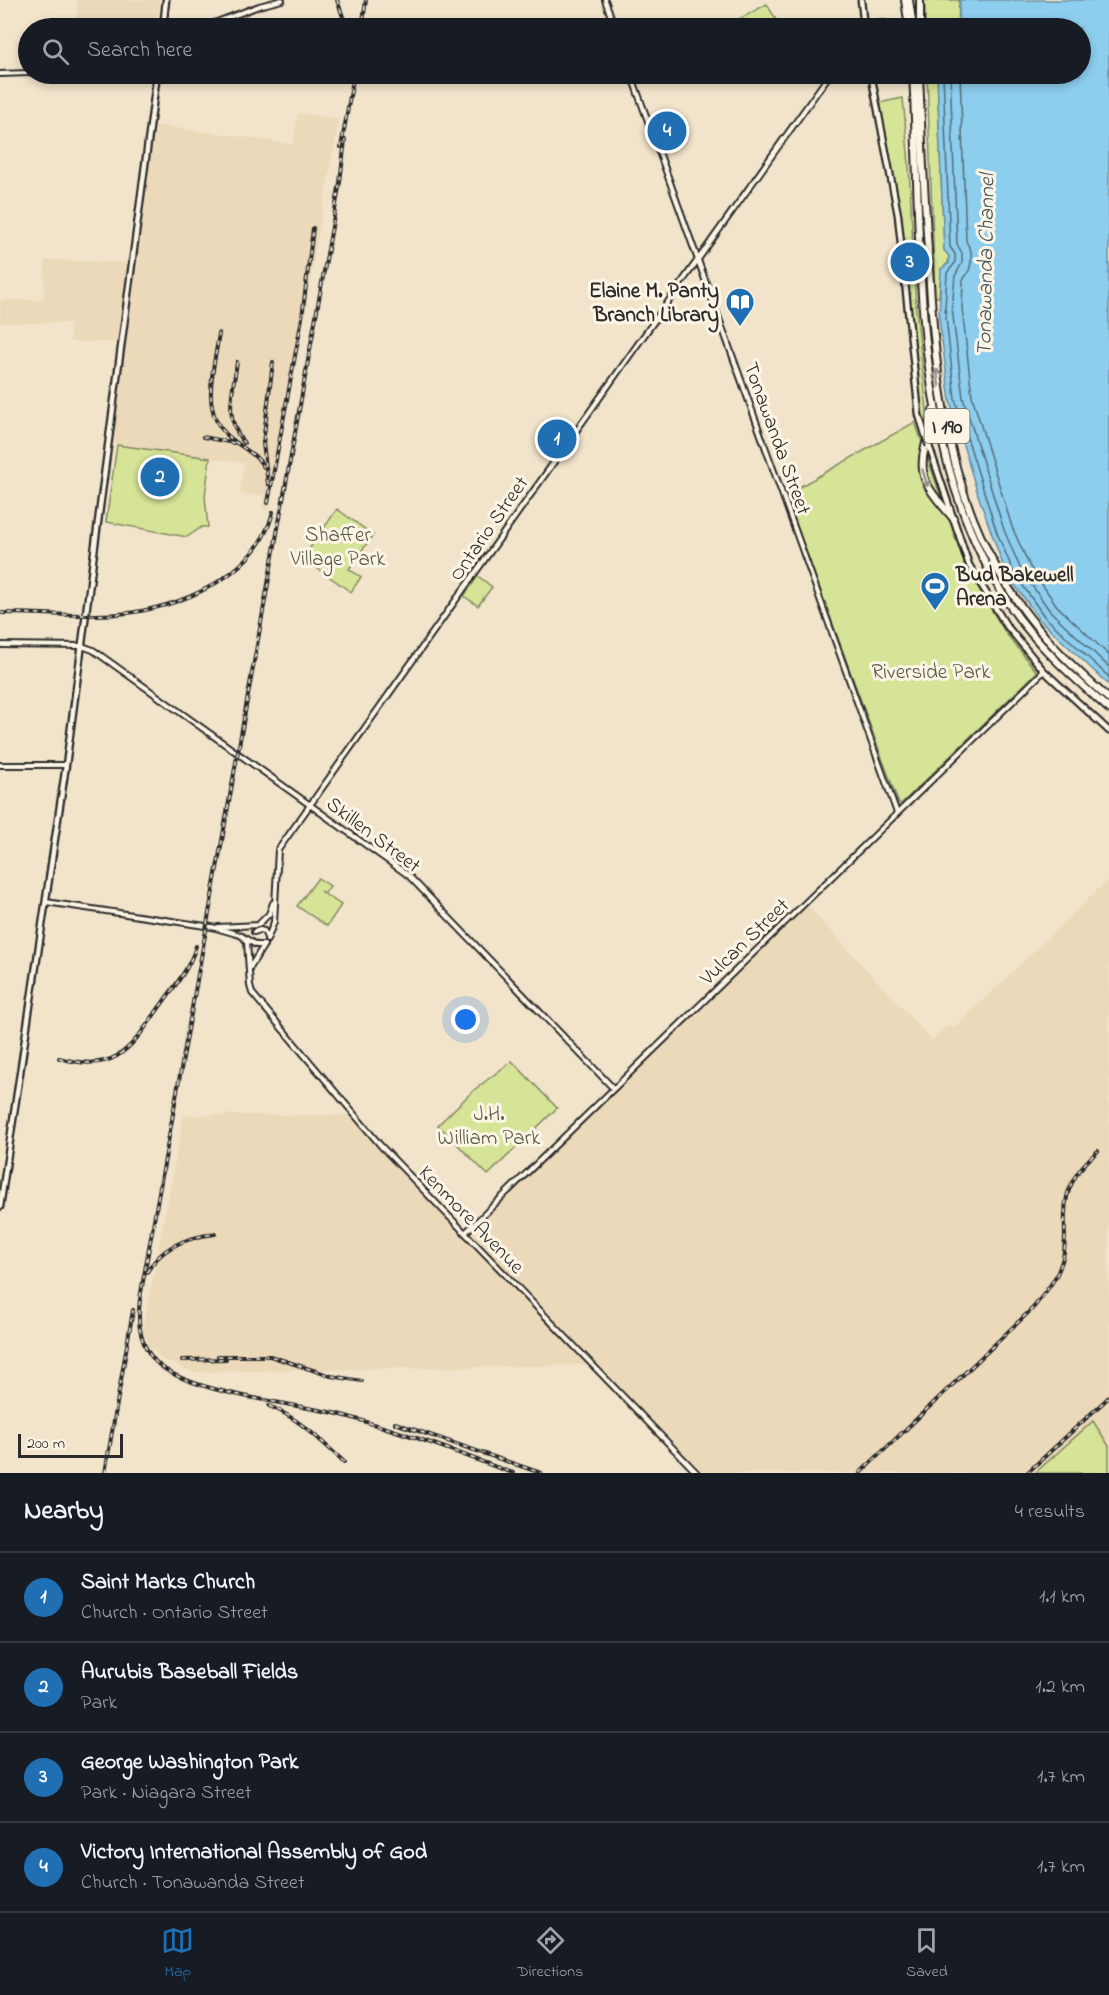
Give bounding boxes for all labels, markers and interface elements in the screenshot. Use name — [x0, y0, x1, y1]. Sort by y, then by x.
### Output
search box — [18, 18, 1091, 84]
icon: search — [39, 35, 72, 68]
text: Search here — [87, 35, 192, 67]
pin: 4 — [648, 108, 686, 154]
water label: Tonawanda Channel — [969, 171, 1005, 357]
pin: 3 — [890, 240, 930, 284]
place label: Elaine M. Panty Branch Library — [589, 277, 719, 333]
library icon: Elaine M. Panty Branch Library — [724, 286, 756, 328]
street label: Tonawanda Street — [735, 358, 818, 519]
one-way arrow — [933, 369, 944, 389]
road number: I 190 — [924, 409, 970, 443]
pin: 1 — [538, 416, 576, 462]
pin: 2 — [140, 454, 180, 500]
one-way arrow — [920, 468, 931, 487]
street label: Ontario Street — [442, 471, 537, 588]
park label: Shaffer Village Park — [289, 521, 386, 577]
place label: Bud Bakewell Arena — [955, 561, 1074, 615]
sports icon: Bud Bakewell Arena — [919, 570, 951, 612]
park label: Riverside Park — [872, 658, 991, 688]
street label: Skillen Street — [319, 790, 426, 881]
street label: Vulcan Street — [693, 892, 797, 994]
your location — [451, 1005, 480, 1034]
park label: J.H. William Park — [438, 1100, 541, 1154]
street label: Kenmore Avenue — [411, 1159, 531, 1282]
scale bar — [18, 1431, 123, 1458]
text: 200 m — [27, 1432, 65, 1456]
text: Nearby — [24, 1493, 103, 1531]
text: 4 results — [1015, 1498, 1085, 1527]
text: Saint Marks Church — [81, 1567, 255, 1599]
text: 1 — [40, 1583, 47, 1612]
text: 1.1 km — [1039, 1583, 1085, 1612]
text: Church · Ontario Street — [81, 1599, 268, 1628]
text: Aurubis Baseball Fields — [81, 1657, 298, 1689]
text: 2 — [39, 1673, 48, 1702]
text: 1.2 km — [1035, 1673, 1085, 1702]
text: Park — [81, 1689, 117, 1718]
text: George Washington Park — [81, 1747, 298, 1779]
text: 3 — [39, 1763, 48, 1792]
text: 1.7 km — [1037, 1763, 1085, 1792]
text: Park · Niagara Street — [81, 1779, 252, 1808]
text: Victory International Assembly of God — [81, 1837, 427, 1869]
text: 4 — [39, 1853, 48, 1882]
text: 1.7 km — [1037, 1853, 1085, 1882]
text: Church · Tonawanda Street — [81, 1869, 305, 1898]
tab: Map — [161, 1924, 194, 1984]
tab: Directions — [517, 1924, 583, 1984]
tab: Saved — [906, 1924, 948, 1984]

